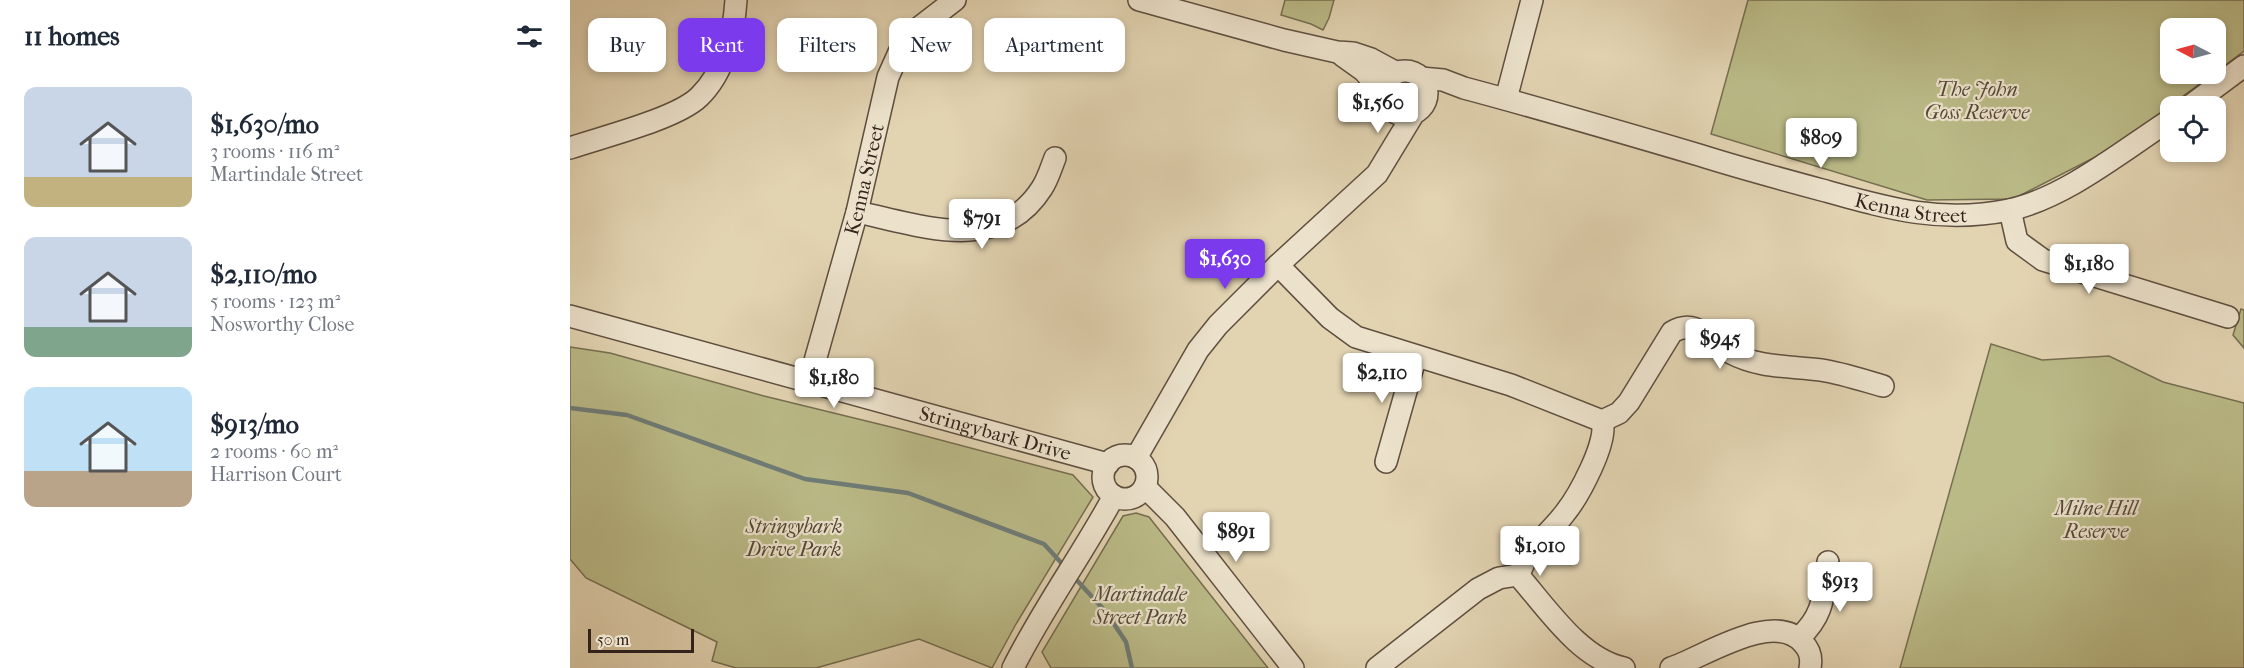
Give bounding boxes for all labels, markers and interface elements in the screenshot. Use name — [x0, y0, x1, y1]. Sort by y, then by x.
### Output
chip: Buy — [588, 18, 666, 72]
chip: Rent — [678, 18, 765, 72]
chip: Filters — [777, 18, 877, 72]
chip: New — [889, 18, 972, 72]
chip: Apartment — [984, 18, 1125, 72]
north arrow — [2160, 18, 2226, 84]
map controls — [2160, 18, 2226, 162]
icon: filters — [513, 20, 546, 53]
text: 11 homes — [24, 21, 120, 52]
park label: The John Goss Reserve — [1925, 78, 2030, 124]
pin: $1,560 — [1329, 83, 1427, 134]
text: $1,560 — [1352, 91, 1404, 114]
button: locate — [2160, 96, 2226, 162]
text: $1,630/mo — [210, 109, 319, 140]
icon: home — [72, 111, 144, 183]
pin: $809 — [1785, 118, 1857, 169]
street label: Kenna Street — [840, 122, 889, 238]
text: $809 — [1800, 126, 1842, 149]
text: 3 rooms · 116 m² — [210, 140, 339, 163]
text: Martindale Street — [210, 163, 363, 186]
street label: Kenna Street — [1852, 188, 1967, 227]
pin: $791 — [946, 199, 1018, 250]
text: $791 — [963, 207, 1001, 230]
pin: $1,630 — [1176, 239, 1274, 290]
pin: $1,180 — [2040, 244, 2138, 295]
text: $1,630 — [1199, 247, 1251, 270]
text: $1,180 — [2064, 252, 2114, 275]
text: $2,110/mo — [210, 259, 317, 290]
icon: home — [72, 261, 144, 333]
text: 5 rooms · 123 m² — [210, 290, 340, 313]
text: Nosworthy Close — [210, 313, 354, 336]
pin: $945 — [1684, 319, 1756, 370]
text: $945 — [1699, 327, 1741, 350]
pin: $2,110 — [1333, 353, 1431, 404]
pin: $1,180 — [785, 358, 883, 409]
text: $2,110 — [1357, 361, 1407, 384]
text: $1,180 — [809, 366, 859, 389]
street label: Stringybark Drive — [917, 402, 1074, 465]
text: $913/mo — [210, 409, 299, 440]
icon: home — [72, 411, 144, 483]
text: 2 rooms · 60 m² — [210, 440, 338, 463]
text: Harrison Court — [210, 463, 342, 486]
park label: Milne Hill Reserve — [2053, 497, 2139, 543]
pin: $891 — [1200, 512, 1272, 563]
park label: Stringybark Drive Park — [744, 515, 842, 561]
text: $891 — [1217, 520, 1255, 543]
pin: $1,010 — [1491, 526, 1589, 577]
text: $1,010 — [1514, 534, 1566, 557]
pin: $913 — [1804, 562, 1876, 613]
text: $913 — [1822, 570, 1858, 593]
park label: Martindale Street Park — [1091, 583, 1188, 629]
scale bar — [588, 626, 694, 654]
text: 50 m — [597, 630, 629, 649]

